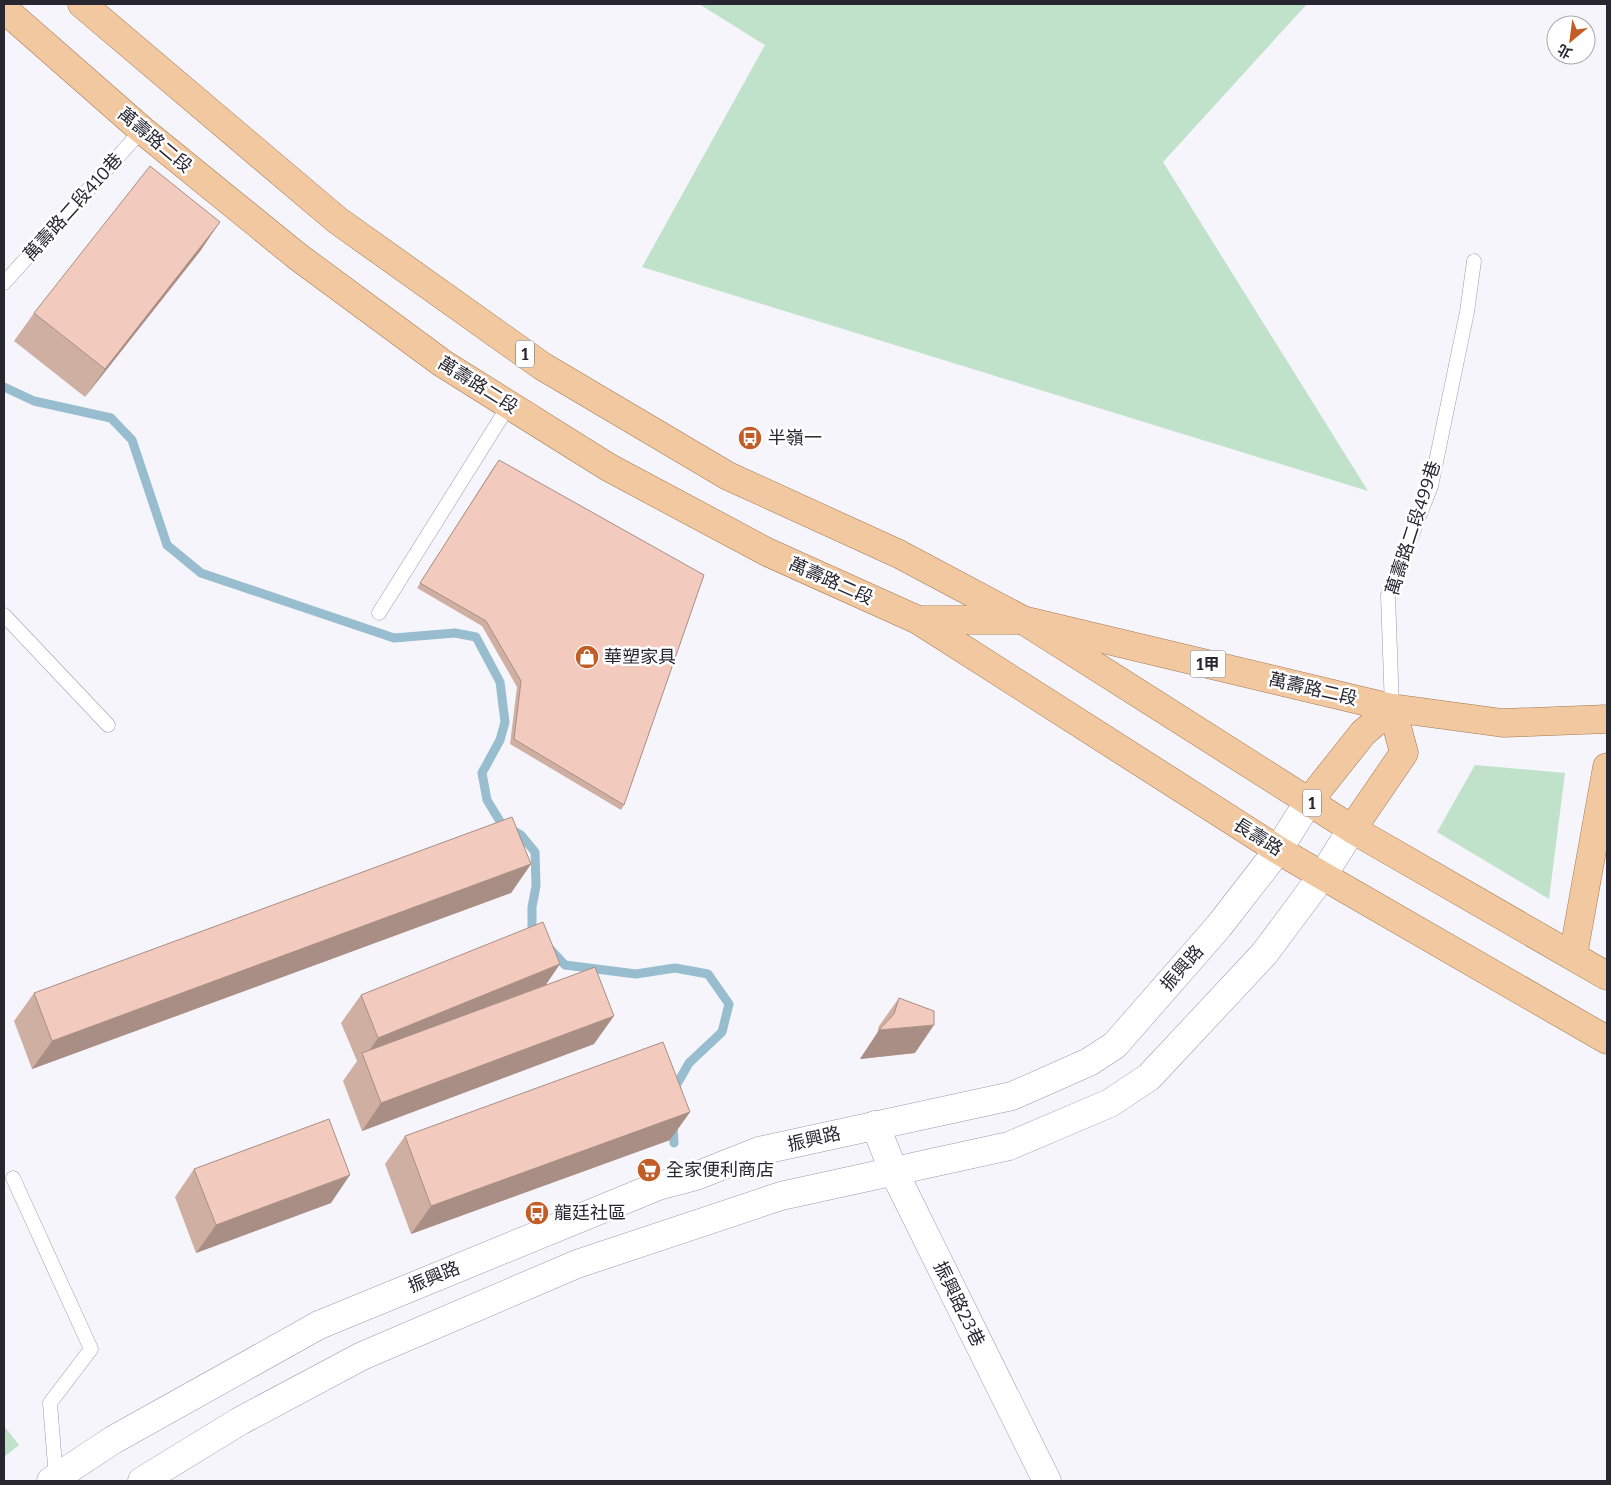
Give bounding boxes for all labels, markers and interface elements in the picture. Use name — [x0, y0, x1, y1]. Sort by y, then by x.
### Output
north arrow — [1546, 15, 1596, 65]
text: 北 — [1555, 40, 1575, 62]
street label: 萬壽路二段 — [113, 103, 197, 177]
street label: 萬壽路二段410巷 — [19, 149, 127, 265]
road number: 1 — [516, 340, 534, 368]
street label: 萬壽路二段 — [434, 352, 522, 418]
bus stop icon: 半嶺一 — [737, 425, 763, 451]
place label: 半嶺一 — [768, 427, 822, 449]
street label: 萬壽路二段499巷 — [1381, 458, 1445, 598]
street label: 萬壽路二段 — [785, 553, 877, 609]
shop icon: 華塑家具 — [574, 644, 600, 670]
place label: 華塑家具 — [604, 646, 676, 668]
road number: 1甲 — [1190, 651, 1226, 678]
street label: 萬壽路二段 — [1267, 668, 1359, 710]
road number: 1 — [1303, 790, 1321, 816]
street label: 長壽路 — [1229, 813, 1287, 861]
street label: 振興路 — [1156, 940, 1208, 996]
street label: 振興路 — [785, 1122, 843, 1156]
supermarket icon: 全家便利商店 — [636, 1157, 662, 1183]
place label: 全家便利商店 — [666, 1159, 774, 1181]
bus stop icon: 龍廷社區 — [524, 1200, 550, 1226]
place label: 龍廷社區 — [554, 1202, 626, 1224]
street label: 振興路 — [405, 1257, 463, 1297]
street label: 振興路23巷 — [929, 1258, 989, 1350]

